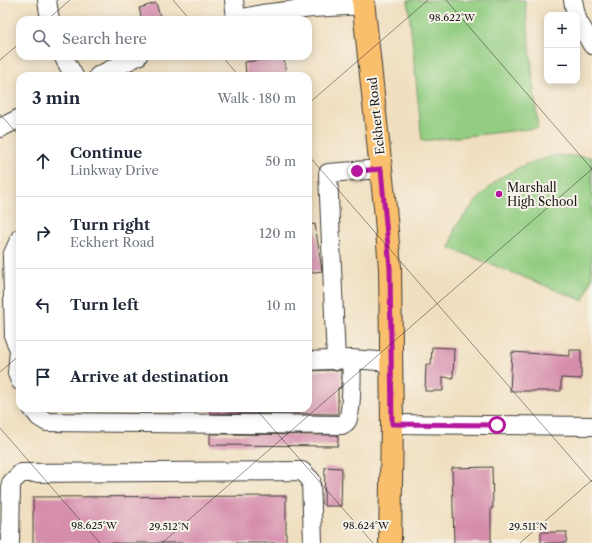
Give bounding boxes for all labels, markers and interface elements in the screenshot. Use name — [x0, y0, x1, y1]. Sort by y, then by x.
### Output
text: 98.622°W — [429, 11, 476, 24]
map controls — [544, 12, 580, 84]
button: + — [544, 12, 580, 48]
search box — [16, 16, 312, 60]
icon: search — [30, 27, 52, 49]
text: Search here — [62, 29, 147, 48]
button: − — [544, 48, 580, 84]
street label: Eckhert Road — [364, 76, 388, 156]
text: 3 min — [32, 88, 81, 108]
text: Walk · 180 m — [217, 90, 296, 106]
text: Continue — [70, 143, 142, 162]
icon: ahead — [32, 150, 54, 172]
text: 50 m — [265, 153, 296, 169]
text: Linkway Drive — [70, 162, 159, 178]
route end — [348, 162, 366, 180]
place label: Marshall High School — [507, 180, 578, 209]
marker: Marshall High School — [494, 189, 504, 199]
text: Turn right — [70, 215, 150, 234]
icon: right — [32, 222, 54, 244]
text: 120 m — [259, 225, 296, 241]
text: Eckhert Road — [70, 234, 154, 250]
icon: left — [32, 294, 54, 316]
text: Turn left — [70, 295, 139, 314]
text: 10 m — [267, 297, 296, 313]
icon: arrive — [32, 366, 54, 388]
text: Arrive at destination — [70, 367, 229, 386]
route start — [488, 416, 506, 434]
text: 98.625°W — [71, 519, 118, 532]
text: 98.624°W — [343, 519, 390, 532]
text: 29.512°N — [149, 520, 189, 533]
text: 29.511°N — [508, 520, 548, 533]

